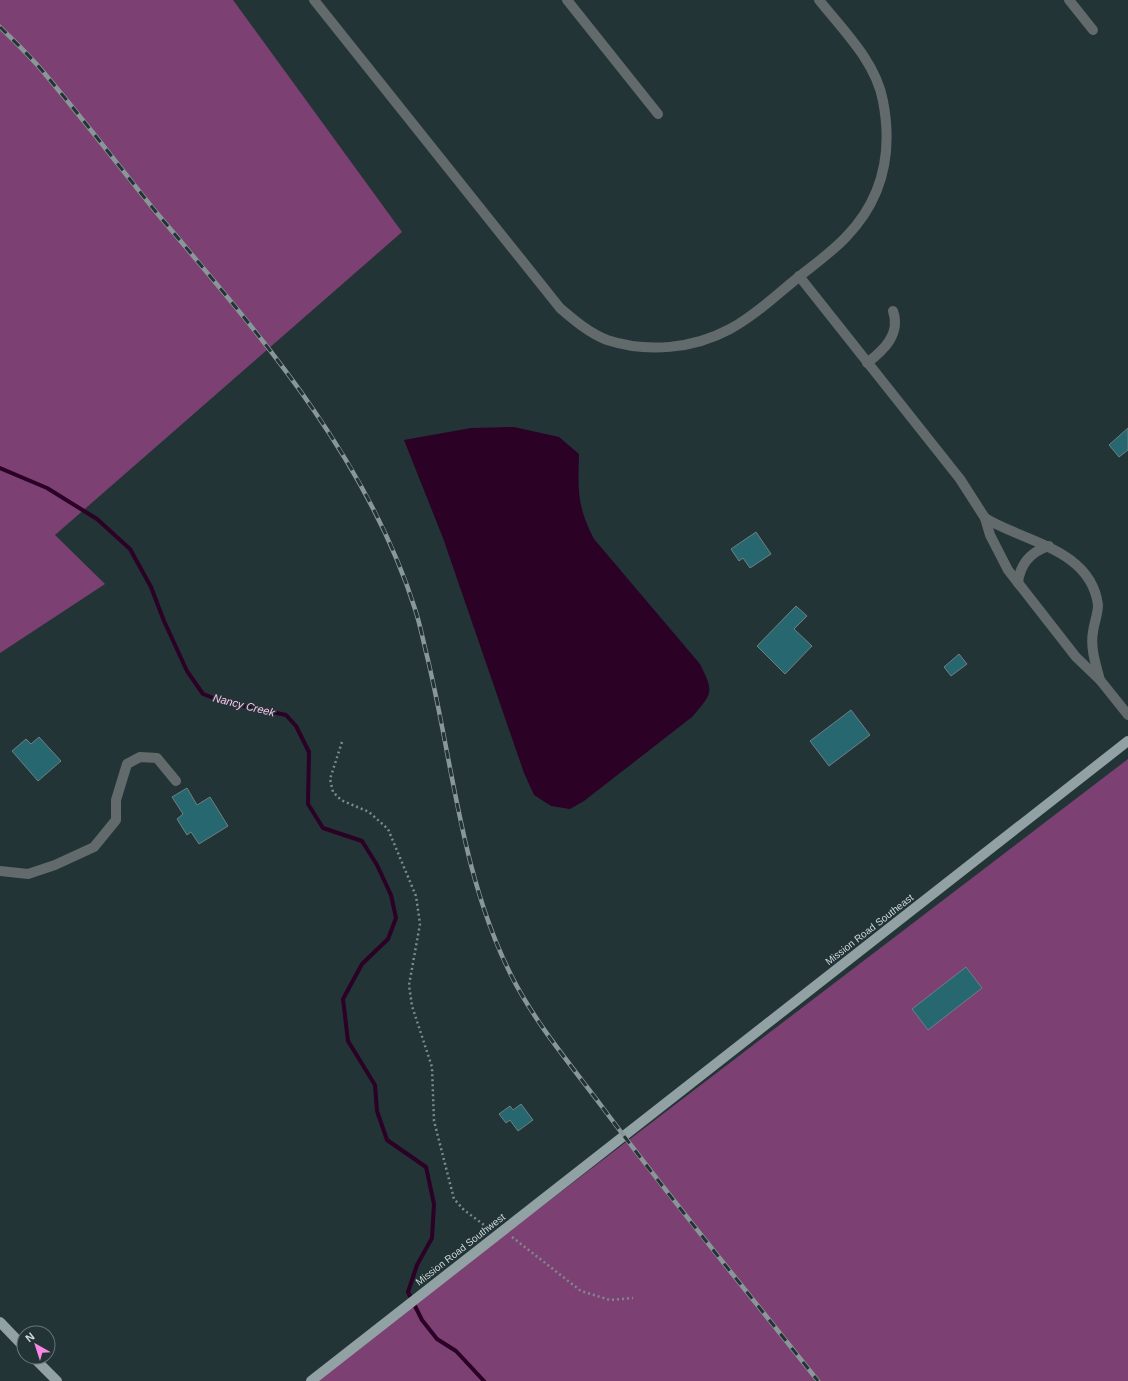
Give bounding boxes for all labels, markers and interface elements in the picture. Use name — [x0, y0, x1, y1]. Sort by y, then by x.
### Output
water label: Nancy Creek — [212, 691, 277, 719]
street label: Mission Road Southeast — [823, 892, 916, 967]
street label: Mission Road Southwest — [414, 1211, 507, 1288]
north arrow — [16, 1325, 56, 1365]
text: N — [23, 1330, 37, 1344]

